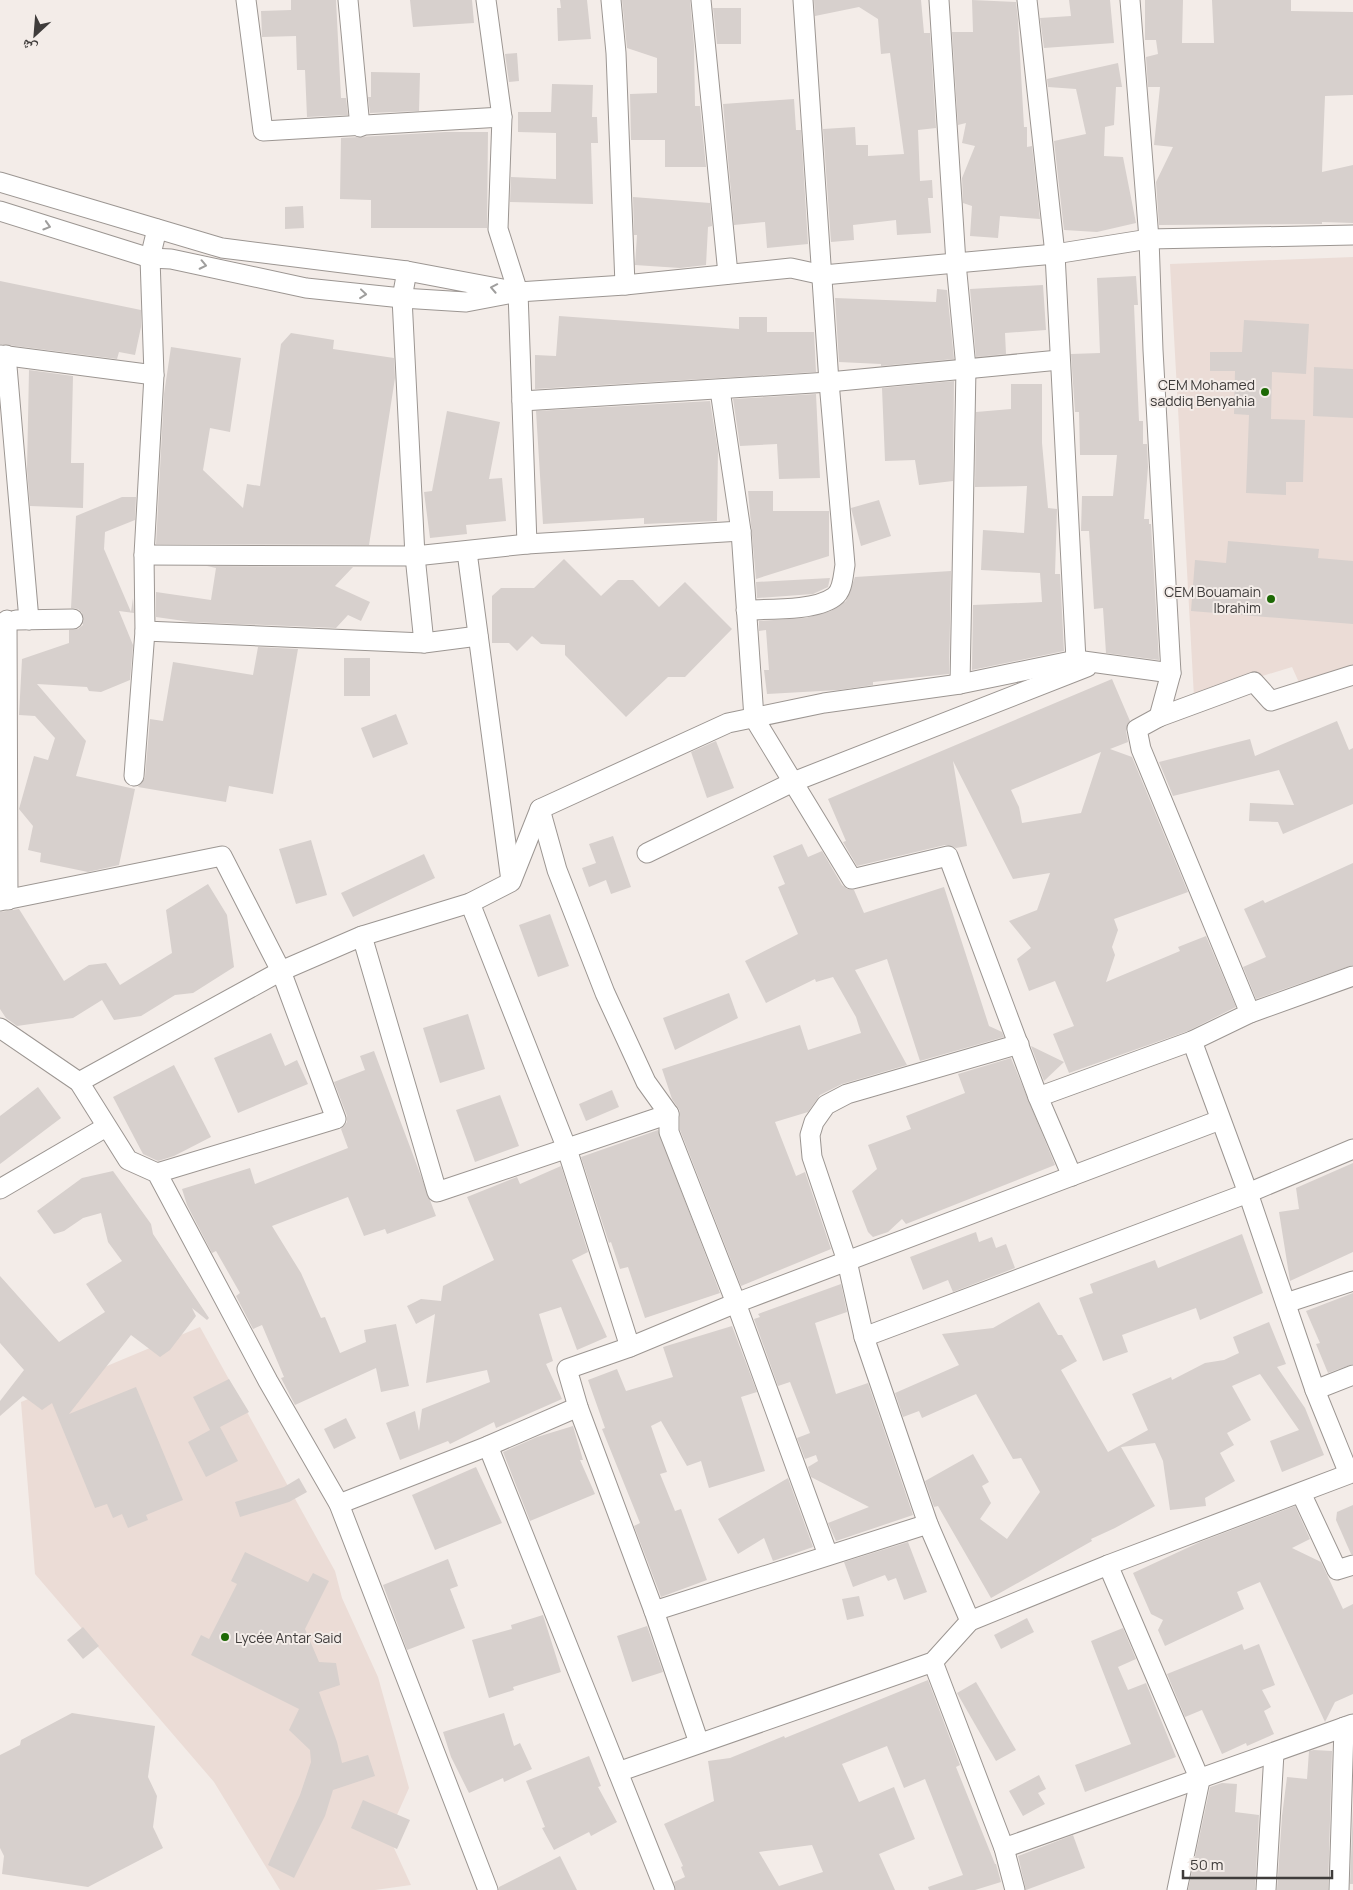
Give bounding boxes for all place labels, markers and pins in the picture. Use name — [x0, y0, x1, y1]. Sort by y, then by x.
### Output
place label: CEM Mohamed saddiq Benyahia — [1150, 375, 1255, 410]
marker: CEM Mohamed saddiq Benyahia — [1259, 386, 1271, 398]
place label: CEM Bouamain Ibrahim — [1164, 582, 1261, 617]
marker: CEM Bouamain Ibrahim — [1265, 593, 1277, 605]
place label: Lycée Antar Said — [235, 1628, 342, 1647]
marker: Lycée Antar Said — [219, 1631, 231, 1643]

